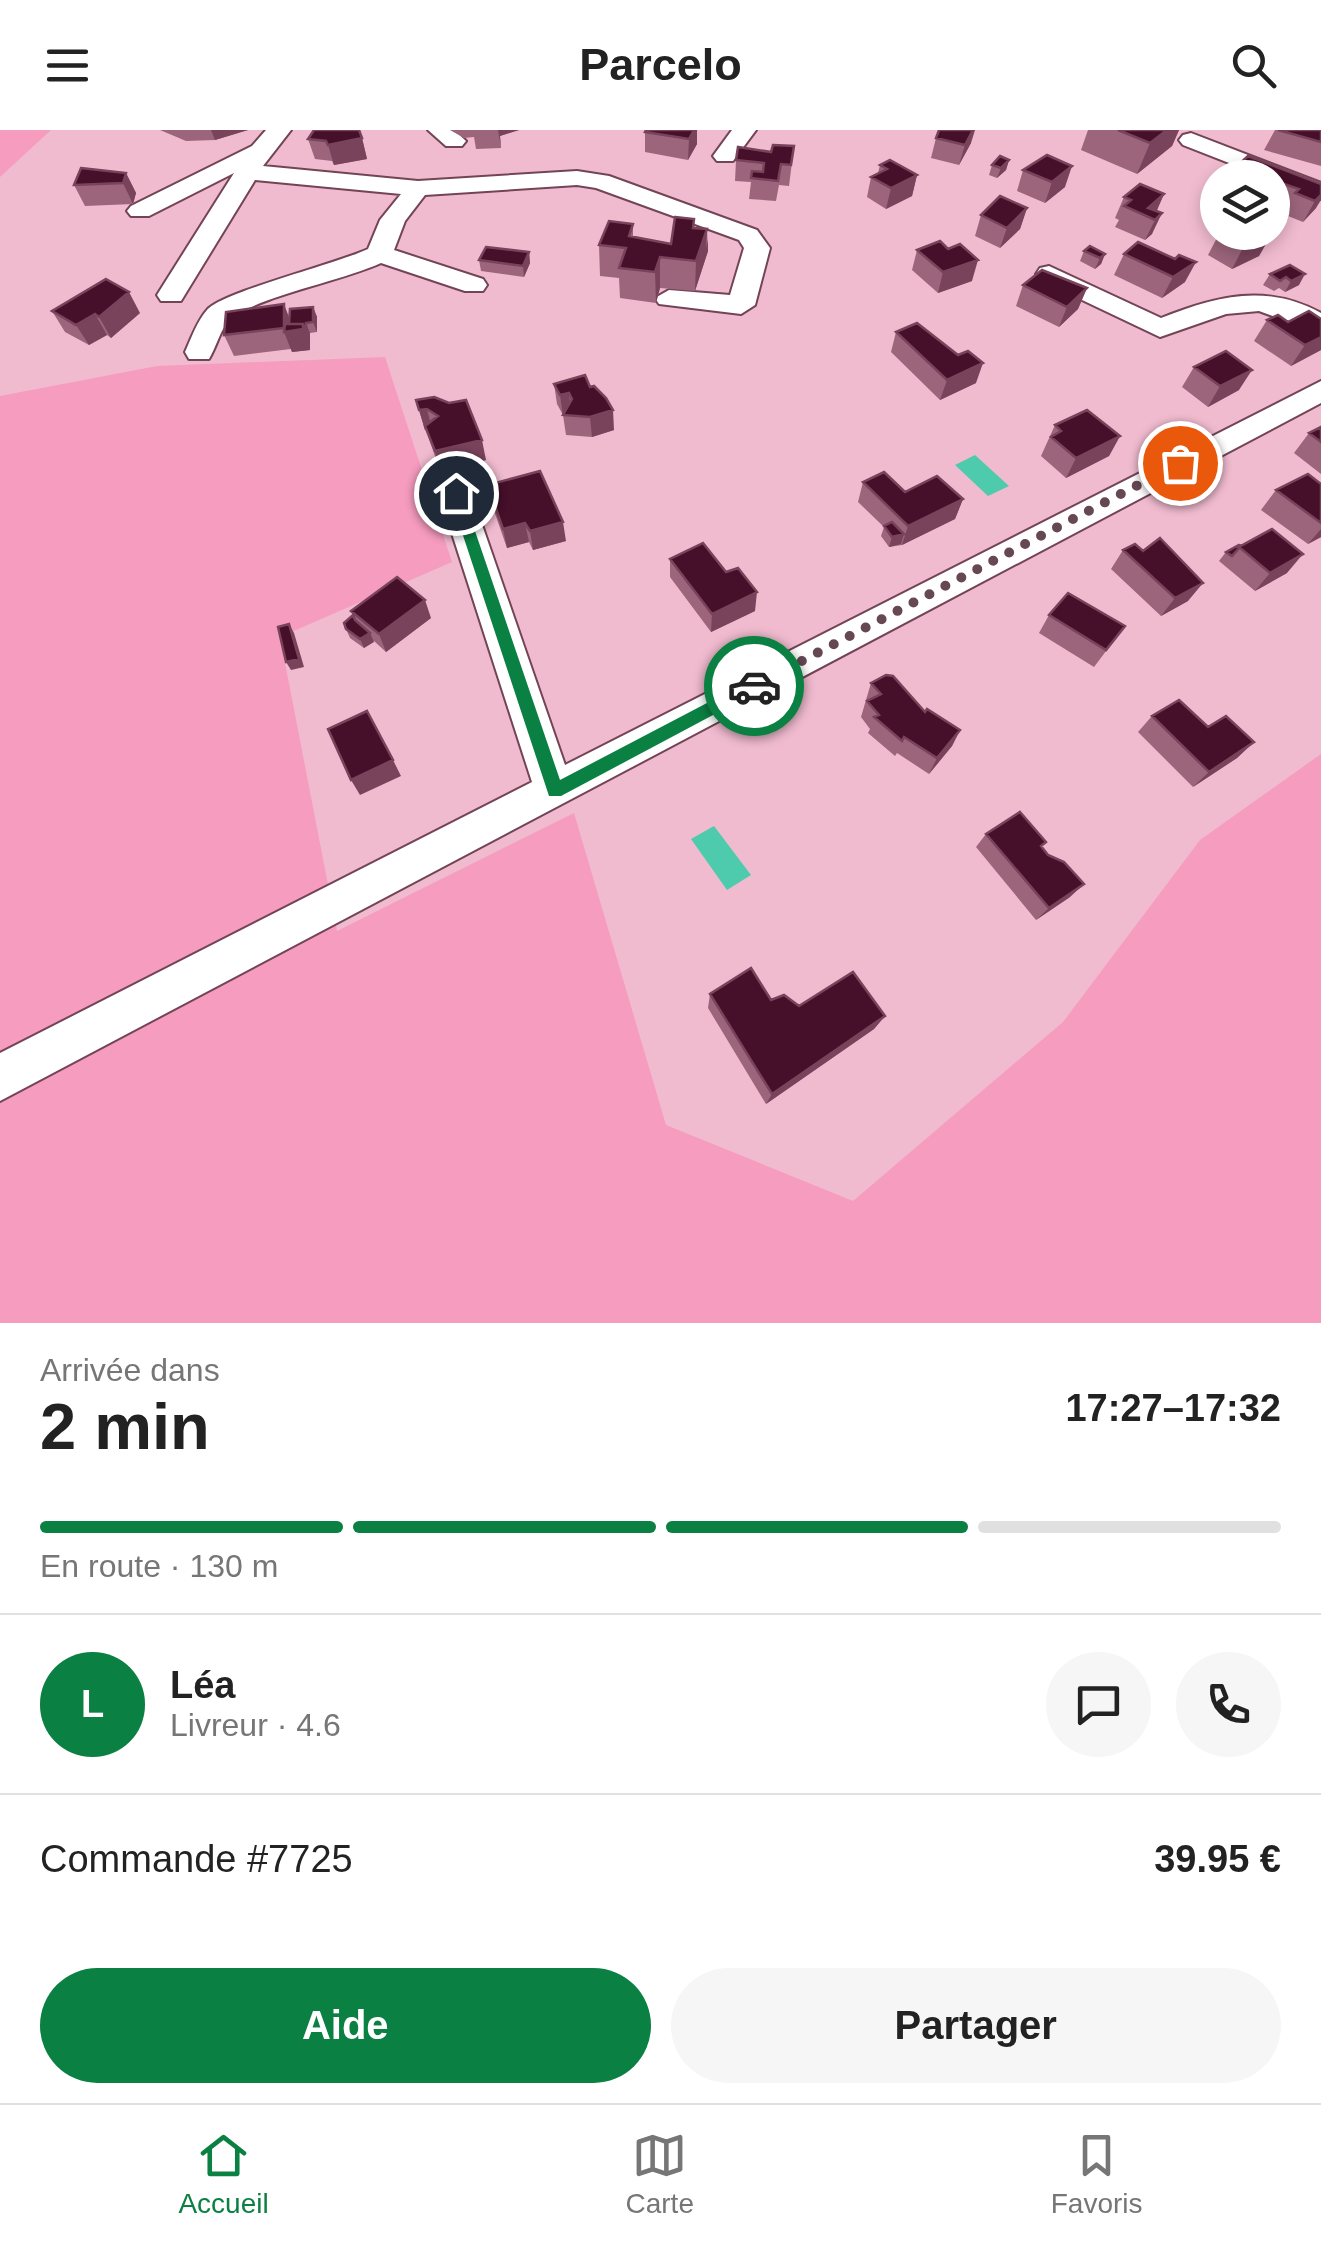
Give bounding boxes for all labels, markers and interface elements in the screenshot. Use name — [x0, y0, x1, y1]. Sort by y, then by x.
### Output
icon: menu — [40, 38, 95, 93]
icon: search — [1226, 38, 1281, 93]
text: Parcelo — [579, 39, 742, 90]
map controls — [1200, 160, 1290, 250]
button: layers — [1200, 160, 1290, 250]
pin — [1138, 421, 1223, 506]
icon: bag — [1153, 436, 1208, 491]
pin — [414, 451, 499, 536]
icon: home — [429, 466, 484, 521]
courier — [704, 636, 804, 736]
icon: car — [727, 659, 782, 714]
text: Arrivée dans — [40, 1352, 220, 1388]
text: 17:27–17:32 — [1065, 1387, 1281, 1429]
text: 2 min — [40, 1390, 210, 1463]
text: En route · 130 m — [40, 1548, 278, 1584]
button: chat — [1046, 1652, 1151, 1757]
button: phone — [1176, 1652, 1281, 1757]
text: Léa — [170, 1664, 235, 1706]
text: L — [81, 1683, 104, 1725]
text: Livreur · 4.6 — [170, 1707, 341, 1743]
text: Commande #7725 — [40, 1838, 353, 1880]
text: 39.95 € — [1154, 1838, 1281, 1880]
button: Aide — [40, 1968, 651, 2083]
button: Partager — [671, 1968, 1281, 2083]
tab: Accueil — [178, 2128, 269, 2220]
tab: Carte — [625, 2128, 694, 2220]
tab: Favoris — [1051, 2128, 1143, 2220]

